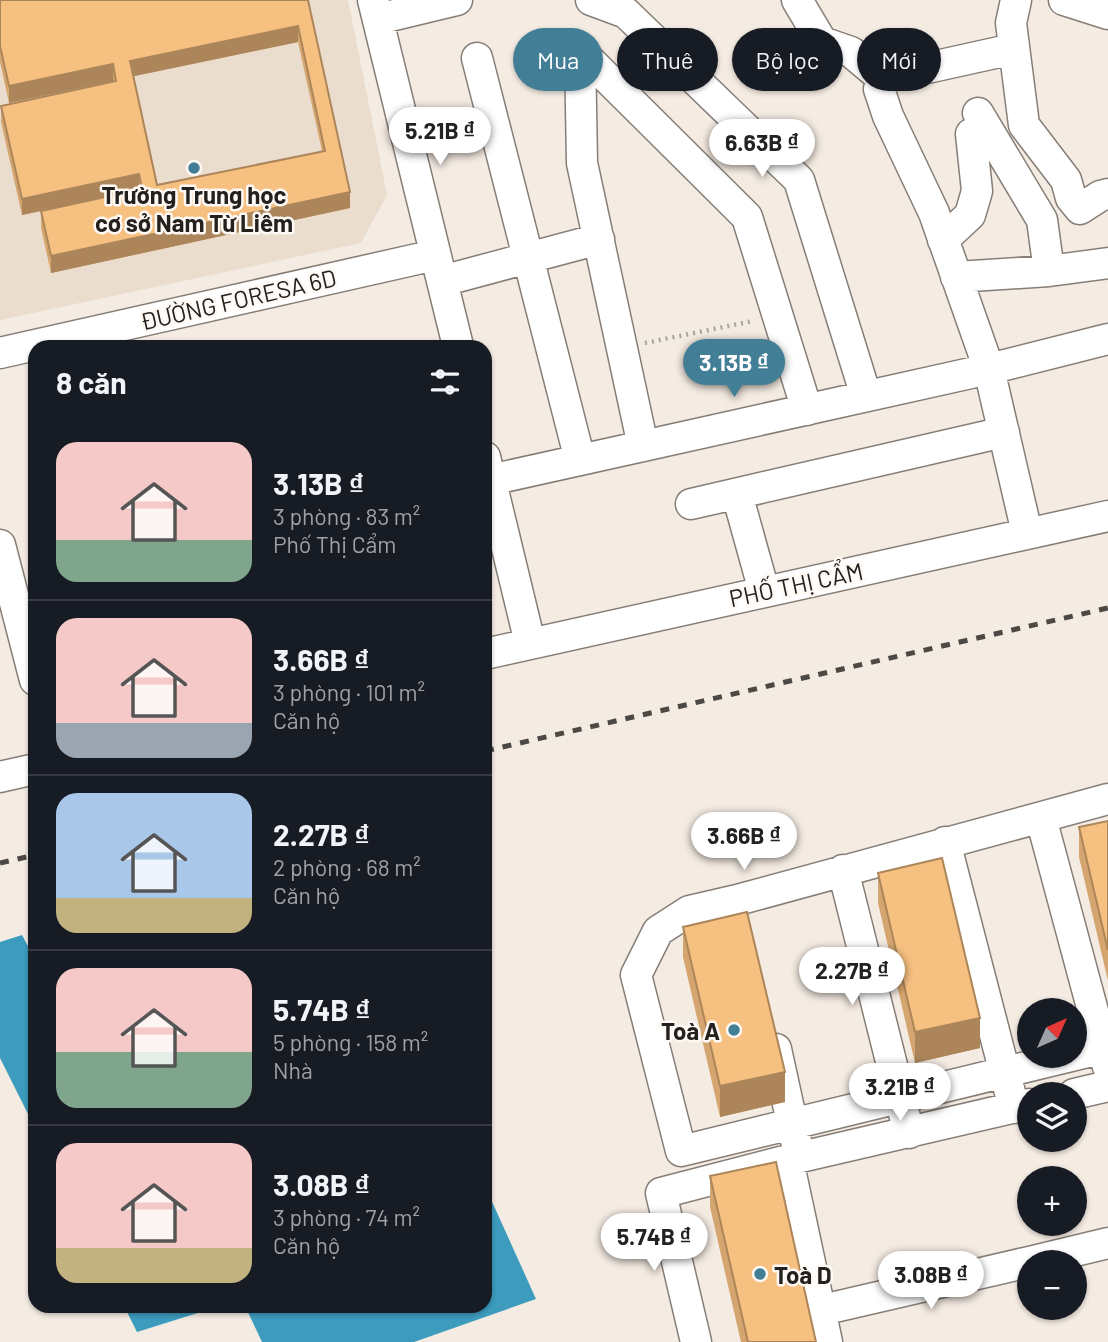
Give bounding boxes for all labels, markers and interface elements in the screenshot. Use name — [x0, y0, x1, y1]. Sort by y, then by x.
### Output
chip: Mua — [513, 28, 603, 91]
chip: Thuê — [617, 28, 718, 91]
chip: Bộ lọc — [732, 28, 843, 91]
chip: Mới — [857, 28, 941, 91]
pin: 5.21B ₫ — [375, 108, 505, 167]
text: 5.21B ₫ — [405, 116, 475, 144]
pin: 6.63B ₫ — [697, 120, 827, 179]
text: 6.63B ₫ — [725, 128, 799, 156]
marker: Trường Trung học cơ sở Nam Từ Liêm — [186, 160, 202, 176]
place label: Trường Trung học cơ sở Nam Từ Liêm — [95, 180, 293, 237]
street label: ĐƯỜNG FORESA 6D — [137, 262, 339, 336]
pin: 3.13B ₫ — [669, 340, 799, 399]
text: 3.13B ₫ — [699, 348, 769, 376]
icon: filters — [426, 363, 464, 401]
text: 8 căn — [56, 364, 127, 400]
text: 3.13B ₫ — [273, 465, 364, 501]
icon: home — [112, 470, 196, 554]
text: 3 phòng · 83 m² — [273, 502, 420, 530]
text: Phố Thị Cẩm — [273, 530, 396, 558]
street label: PHỐ THỊ CẨM — [726, 555, 866, 612]
text: 3.66B ₫ — [273, 641, 370, 677]
icon: home — [112, 646, 196, 730]
text: 3 phòng · 101 m² — [273, 678, 425, 706]
text: Căn hộ — [273, 706, 340, 734]
pin: 3.66B ₫ — [679, 812, 809, 872]
text: 2.27B ₫ — [273, 816, 370, 852]
icon: home — [112, 821, 196, 905]
text: 3.66B ₫ — [707, 821, 781, 849]
text: 2 phòng · 68 m² — [273, 853, 421, 881]
text: Căn hộ — [273, 881, 340, 909]
pin: 2.27B ₫ — [787, 948, 917, 1007]
text: 2.27B ₫ — [815, 956, 889, 984]
text: 5.74B ₫ — [273, 991, 370, 1027]
icon: home — [112, 996, 196, 1080]
north arrow — [1017, 998, 1087, 1068]
map controls — [1017, 998, 1087, 1320]
place label: Toà A — [661, 1016, 720, 1045]
marker: Toà A — [726, 1022, 742, 1038]
text: 5 phòng · 158 m² — [273, 1028, 428, 1056]
text: Nhà — [273, 1056, 313, 1084]
pin: 3.21B ₫ — [835, 1064, 965, 1123]
text: 3.21B ₫ — [865, 1072, 935, 1100]
button: layers — [1017, 1082, 1087, 1152]
text: 3.08B ₫ — [273, 1166, 370, 1202]
button: + — [1017, 1166, 1087, 1236]
icon: home — [112, 1171, 196, 1255]
text: 3 phòng · 74 m² — [273, 1203, 420, 1231]
pin: 5.74B ₫ — [589, 1214, 719, 1273]
text: 5.74B ₫ — [617, 1222, 691, 1250]
text: Căn hộ — [273, 1231, 340, 1259]
button: − — [1017, 1250, 1087, 1320]
pin: 3.08B ₫ — [866, 1252, 996, 1311]
place label: Toà D — [774, 1260, 832, 1289]
text: 3.08B ₫ — [894, 1260, 968, 1288]
marker: Toà D — [752, 1266, 768, 1282]

